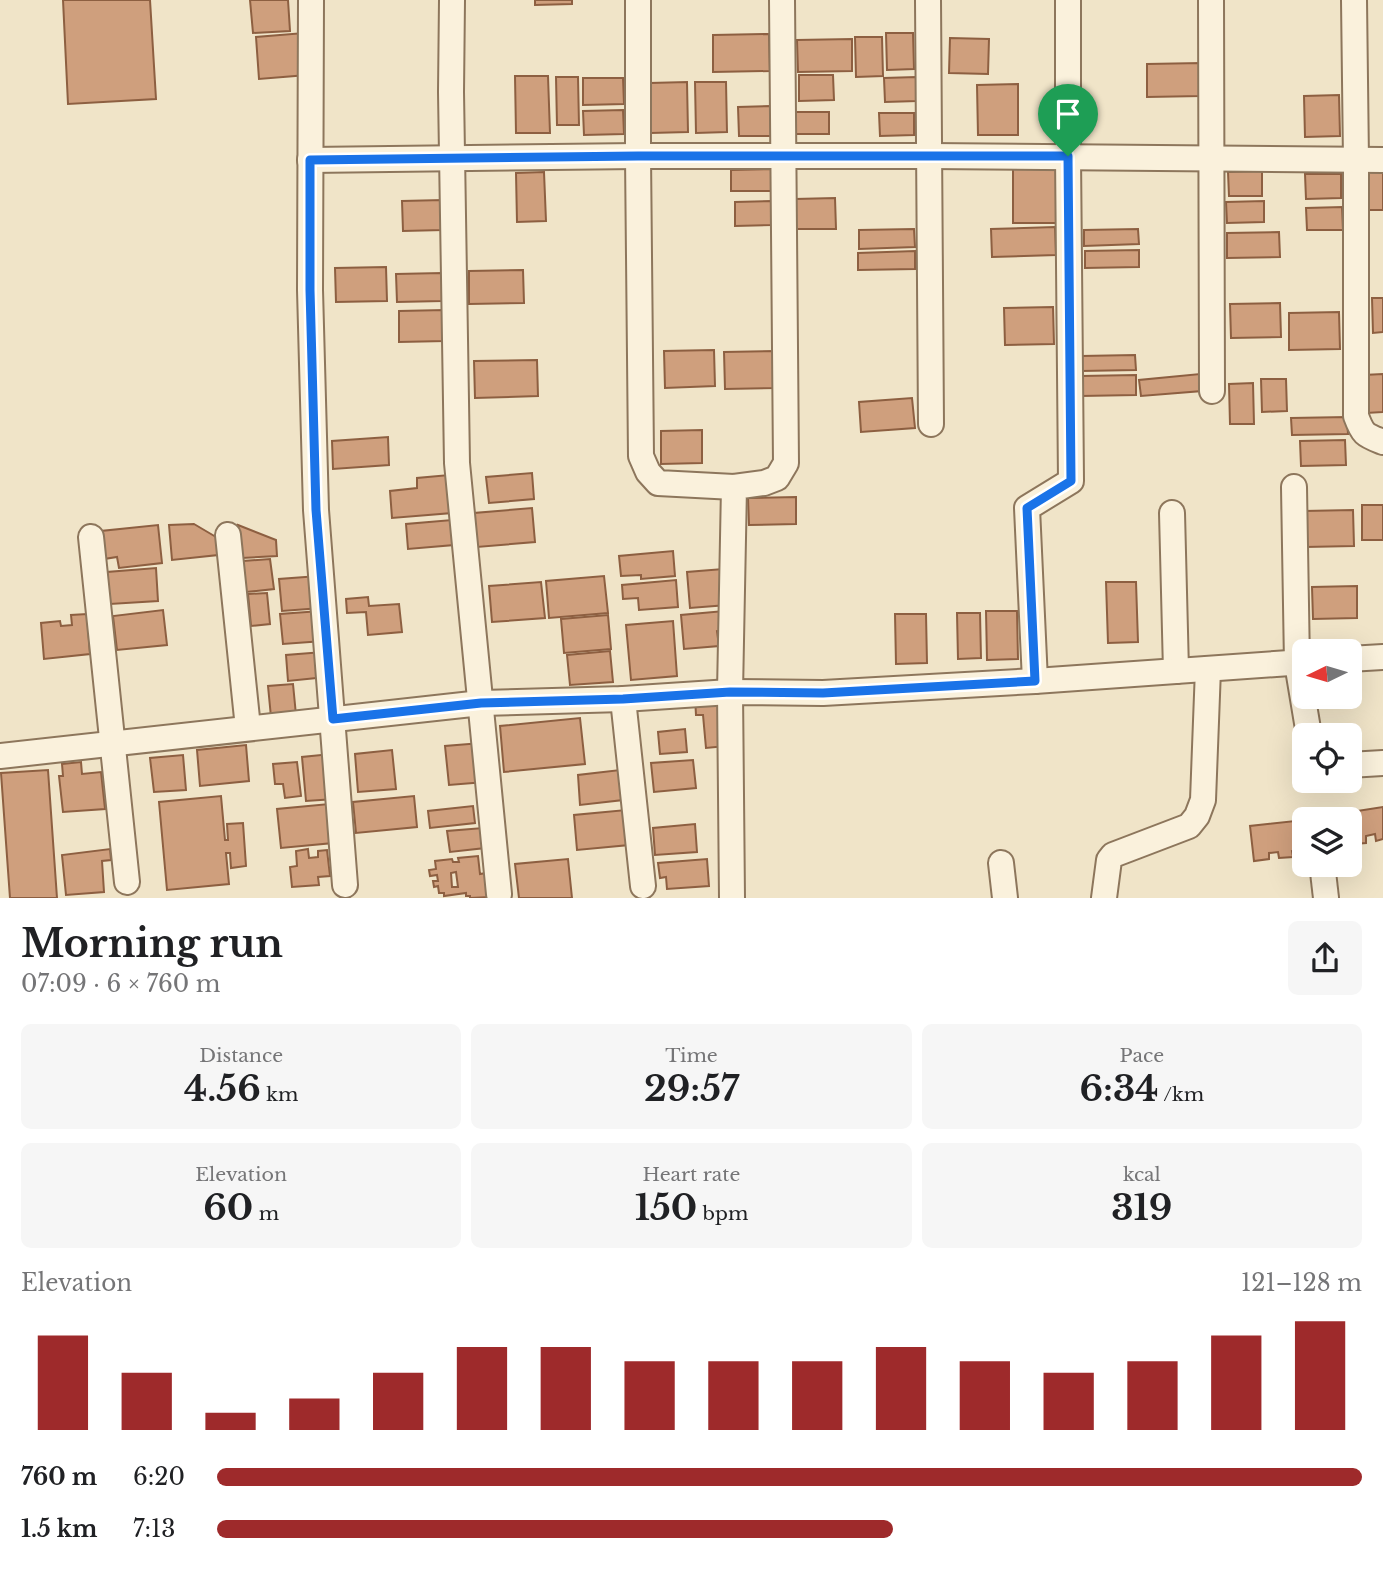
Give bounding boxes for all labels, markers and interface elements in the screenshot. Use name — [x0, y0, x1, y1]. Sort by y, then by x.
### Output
pin — [1038, 84, 1098, 156]
icon: arrive — [1049, 95, 1087, 133]
north arrow — [1292, 639, 1362, 709]
map controls — [1292, 639, 1362, 877]
button: locate — [1292, 723, 1362, 793]
button: layers — [1292, 807, 1362, 877]
text: Morning run — [21, 920, 283, 967]
button: share — [1288, 921, 1362, 995]
text: 07:09 · 6 × 760 m — [21, 970, 220, 998]
text: Distance — [199, 1044, 283, 1067]
text: Time — [665, 1044, 718, 1067]
text: Pace — [1120, 1044, 1164, 1067]
text: 4.56 — [184, 1067, 261, 1110]
text: 29:57 — [644, 1067, 739, 1110]
text: 6:34 — [1080, 1067, 1159, 1110]
text: km — [261, 1083, 298, 1106]
text: /km — [1159, 1083, 1204, 1106]
text: Elevation — [195, 1163, 287, 1186]
text: Heart rate — [643, 1163, 740, 1186]
text: kcal — [1123, 1163, 1161, 1186]
text: 60 — [203, 1186, 253, 1229]
text: 150 — [635, 1186, 697, 1229]
text: 319 — [1111, 1186, 1172, 1229]
text: m — [253, 1202, 279, 1225]
text: bpm — [697, 1202, 748, 1225]
text: Elevation — [21, 1269, 132, 1297]
text: 121–128 m — [1241, 1269, 1362, 1297]
text: 760 m — [21, 1463, 97, 1491]
text: 6:20 — [133, 1463, 185, 1491]
text: 1.5 km — [21, 1515, 98, 1543]
text: 7:13 — [133, 1515, 176, 1543]

